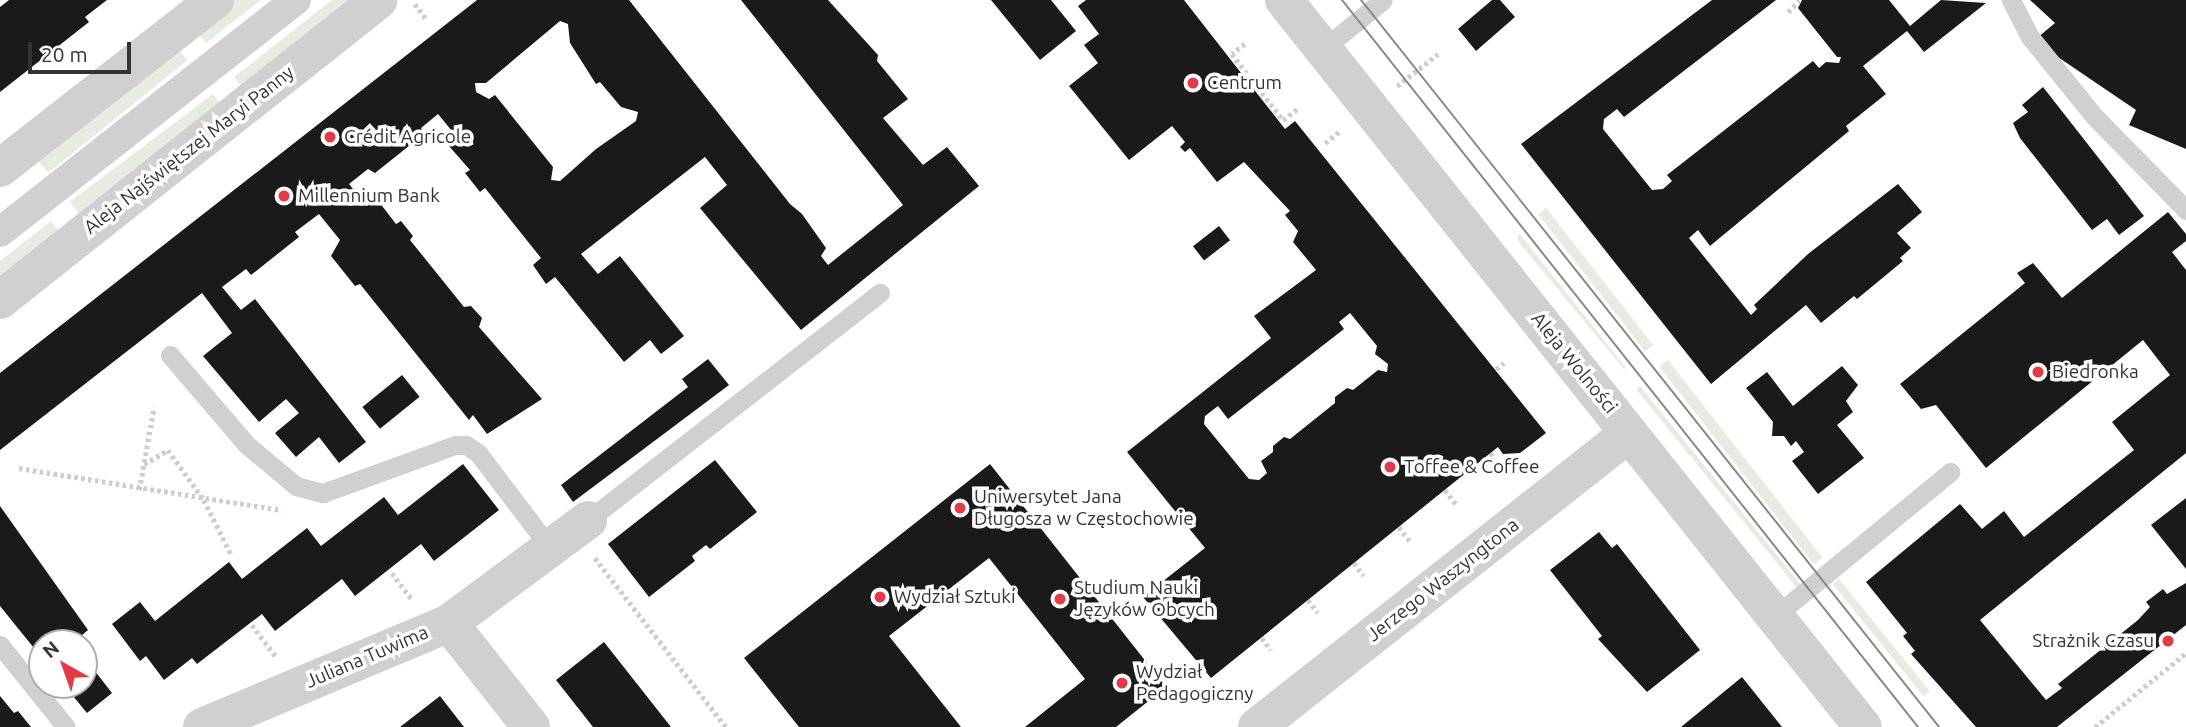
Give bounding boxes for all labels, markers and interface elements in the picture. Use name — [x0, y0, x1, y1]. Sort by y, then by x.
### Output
scale bar — [32, 28, 135, 72]
text: 20 m — [41, 42, 88, 66]
street label: Aleja Najświętszej Maryi Panny — [80, 61, 298, 239]
place label: Centrum — [1207, 72, 1282, 94]
marker: Centrum — [1185, 75, 1201, 91]
place label: Crédit Agricole — [344, 126, 471, 148]
marker: Crédit Agricole — [322, 129, 338, 145]
place label: Millennium Bank — [298, 185, 440, 207]
marker: Millennium Bank — [276, 188, 292, 204]
street label: Aleja Wolności — [1526, 308, 1622, 418]
place label: Biedronka — [2052, 361, 2139, 383]
marker: Biedronka — [2030, 364, 2046, 380]
place label: Toffee & Coffee — [1404, 456, 1540, 478]
marker: Toffee & Coffee — [1382, 459, 1398, 475]
place label: Uniwersytet Jana Długosza w Częstochowie — [974, 486, 1194, 530]
marker: Uniwersytet Jana Długosza w Częstochowie — [952, 500, 968, 516]
street label: Jerzego Waszyngtona — [1362, 514, 1524, 646]
place label: Studium Nauki Języków Obcych — [1074, 577, 1215, 621]
place label: Wydział Sztuki — [894, 586, 1016, 608]
marker: Wydział Sztuki — [872, 589, 888, 605]
marker: Studium Nauki Języków Obcych — [1052, 591, 1068, 607]
street label: Juliana Tuwima — [302, 621, 432, 693]
north arrow — [28, 629, 98, 699]
place label: Strażnik Czasu — [2032, 630, 2154, 652]
marker: Strażnik Czasu — [2160, 633, 2176, 649]
text: N — [38, 636, 63, 662]
place label: Wydział Pedagogiczny — [1136, 661, 1253, 705]
marker: Wydział Pedagogiczny — [1114, 675, 1130, 691]

